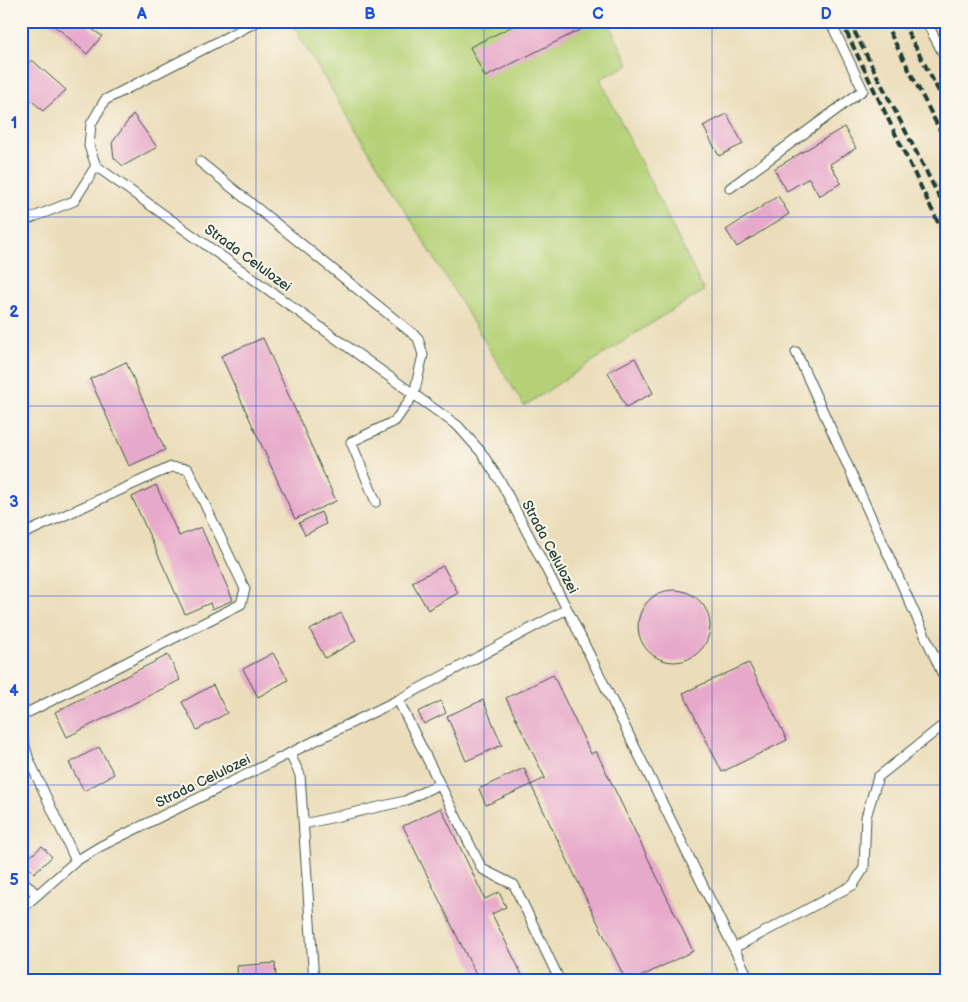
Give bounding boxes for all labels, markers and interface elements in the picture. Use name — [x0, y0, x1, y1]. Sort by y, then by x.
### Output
text: A — [136, 5, 147, 24]
text: B — [364, 5, 376, 24]
text: C — [592, 5, 604, 24]
text: D — [820, 5, 832, 24]
text: 1 — [11, 114, 17, 133]
street label: Strada Celulozei — [201, 221, 295, 295]
text: 2 — [9, 303, 19, 322]
text: 3 — [9, 493, 19, 512]
street label: Strada Celulozei — [518, 497, 582, 597]
text: 4 — [9, 682, 19, 701]
street label: Strada Celulozei — [153, 751, 253, 811]
text: 5 — [9, 871, 19, 890]

